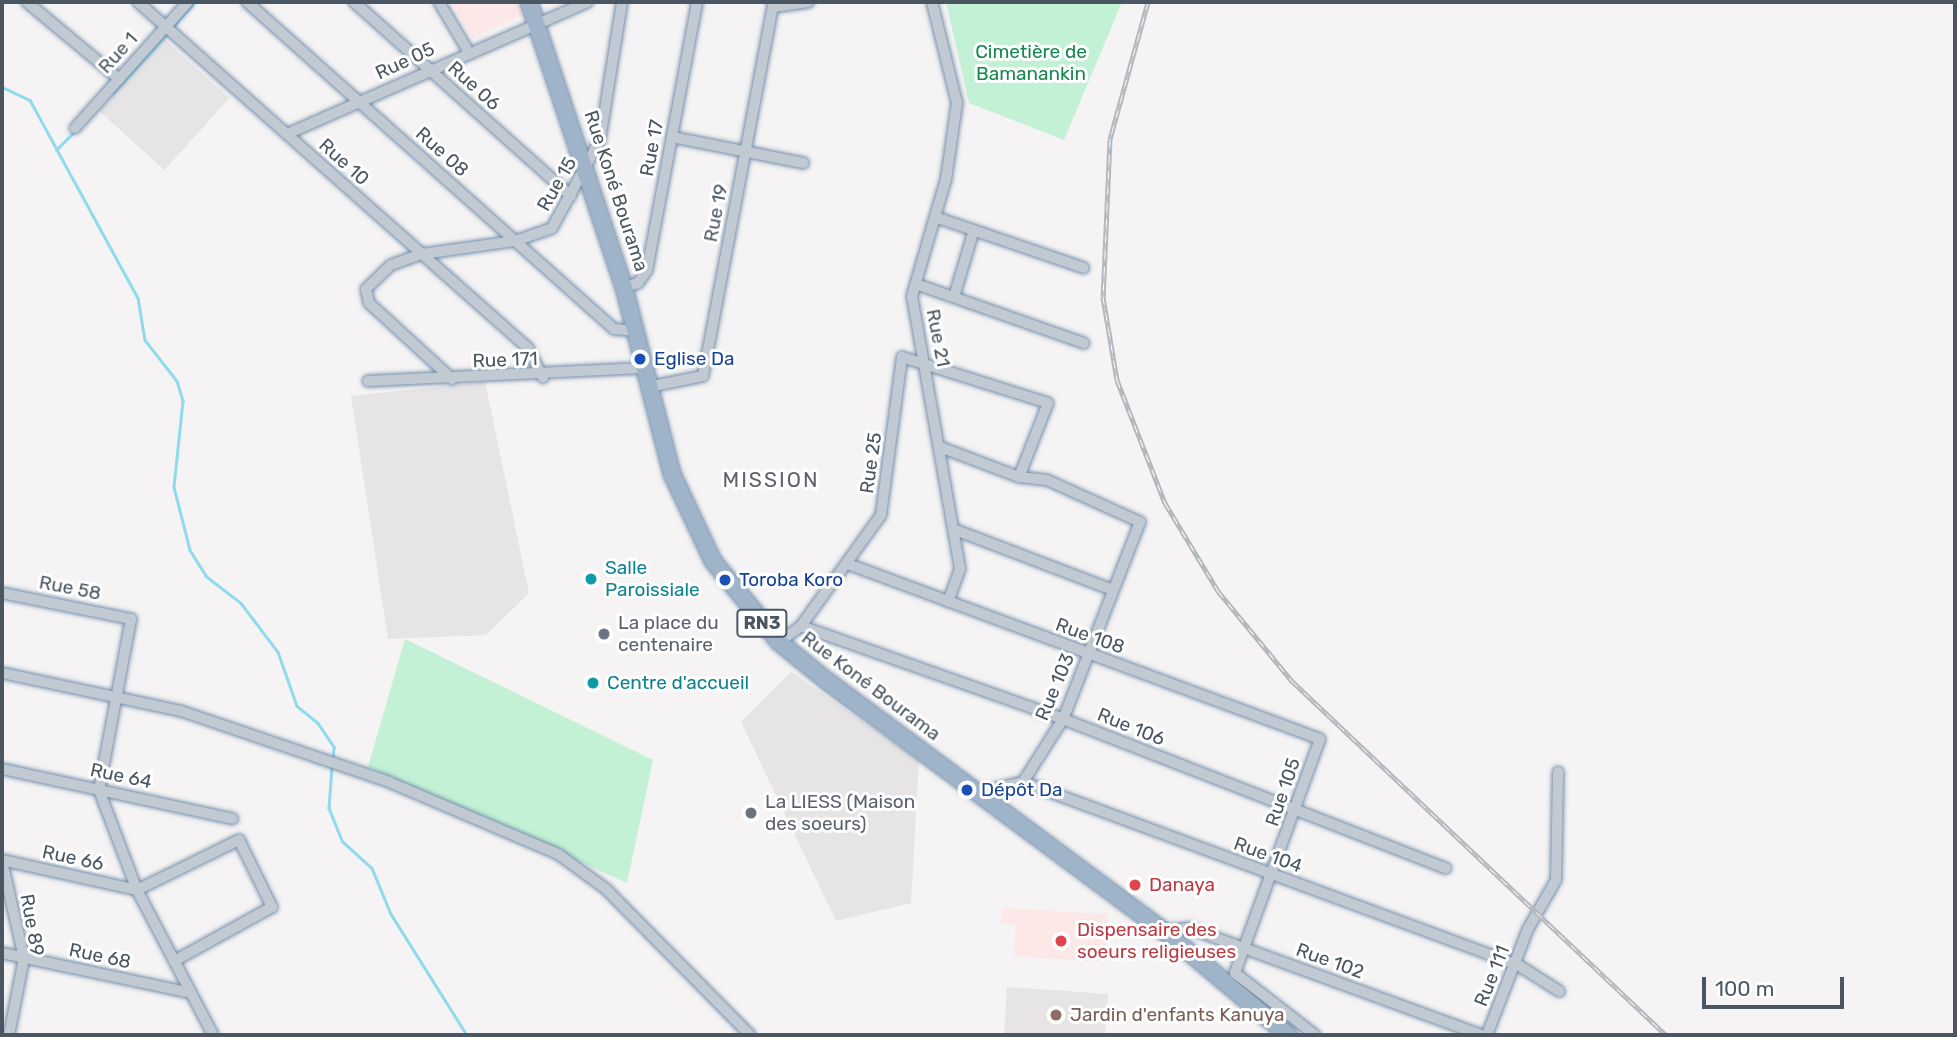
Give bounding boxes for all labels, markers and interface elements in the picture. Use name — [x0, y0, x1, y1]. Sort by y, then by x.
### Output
street label: Rue 1 — [94, 28, 142, 78]
street label: Rue 05 — [372, 37, 438, 85]
park label: Cimetière de Bamanankin — [975, 41, 1087, 85]
street label: Rue 06 — [443, 57, 505, 115]
street label: Rue Koné Bourama — [579, 108, 653, 274]
street label: Rue 17 — [635, 118, 669, 178]
street label: Rue 08 — [411, 122, 473, 182]
street label: Rue 10 — [314, 134, 374, 190]
street label: Rue 15 — [532, 153, 582, 215]
street label: Rue 19 — [699, 182, 733, 244]
street label: Rue 21 — [921, 307, 955, 369]
street label: Rue 171 — [472, 347, 538, 373]
place label: Eglise Da — [654, 348, 735, 370]
marker: Eglise Da — [632, 351, 648, 367]
street label: Rue 25 — [855, 431, 887, 495]
district label: MISSION — [723, 467, 819, 493]
place label: Salle Paroissiale — [605, 557, 700, 601]
place label: Toroba Koro — [739, 569, 843, 591]
street label: Rue 58 — [37, 571, 103, 605]
marker: Salle Paroissiale — [583, 571, 599, 587]
marker: Toroba Koro — [717, 572, 733, 588]
road number: RN3 — [736, 608, 788, 638]
place label: La place du centenaire — [618, 612, 719, 656]
street label: Rue 108 — [1053, 613, 1127, 659]
marker: La place du centenaire — [596, 626, 612, 642]
street label: Rue Koné Bourama — [797, 626, 945, 746]
street label: Rue 103 — [1031, 650, 1079, 724]
place label: Centre d'accueil — [607, 672, 749, 694]
marker: Centre d'accueil — [585, 675, 601, 691]
street label: Rue 106 — [1094, 703, 1168, 751]
street label: Rue 105 — [1261, 755, 1305, 829]
street label: Rue 64 — [88, 758, 154, 794]
place label: Dépôt Da — [981, 779, 1063, 801]
marker: Dépôt Da — [959, 782, 975, 798]
place label: La LIESS (Maison des soeurs) — [765, 791, 915, 835]
marker: La LIESS (Maison des soeurs) — [743, 805, 759, 821]
street label: Rue 104 — [1231, 832, 1305, 878]
street label: Rue 66 — [40, 840, 106, 876]
place label: Danaya — [1149, 874, 1215, 896]
marker: Danaya — [1127, 877, 1143, 893]
street label: Rue 89 — [15, 892, 49, 958]
place label: Dispensaire des soeurs religieuses — [1077, 919, 1236, 963]
marker: Dispensaire des soeurs religieuses — [1051, 931, 1071, 951]
street label: Rue 68 — [67, 938, 133, 974]
street label: Rue 102 — [1293, 938, 1367, 984]
street label: Rue 111 — [1470, 942, 1514, 1010]
scale bar — [1705, 964, 1847, 1008]
text: 100 m — [1715, 976, 1774, 1001]
place label: Jardin d'enfants Kanuya — [1070, 1004, 1285, 1026]
marker: Jardin d'enfants Kanuya — [1048, 1007, 1064, 1023]

